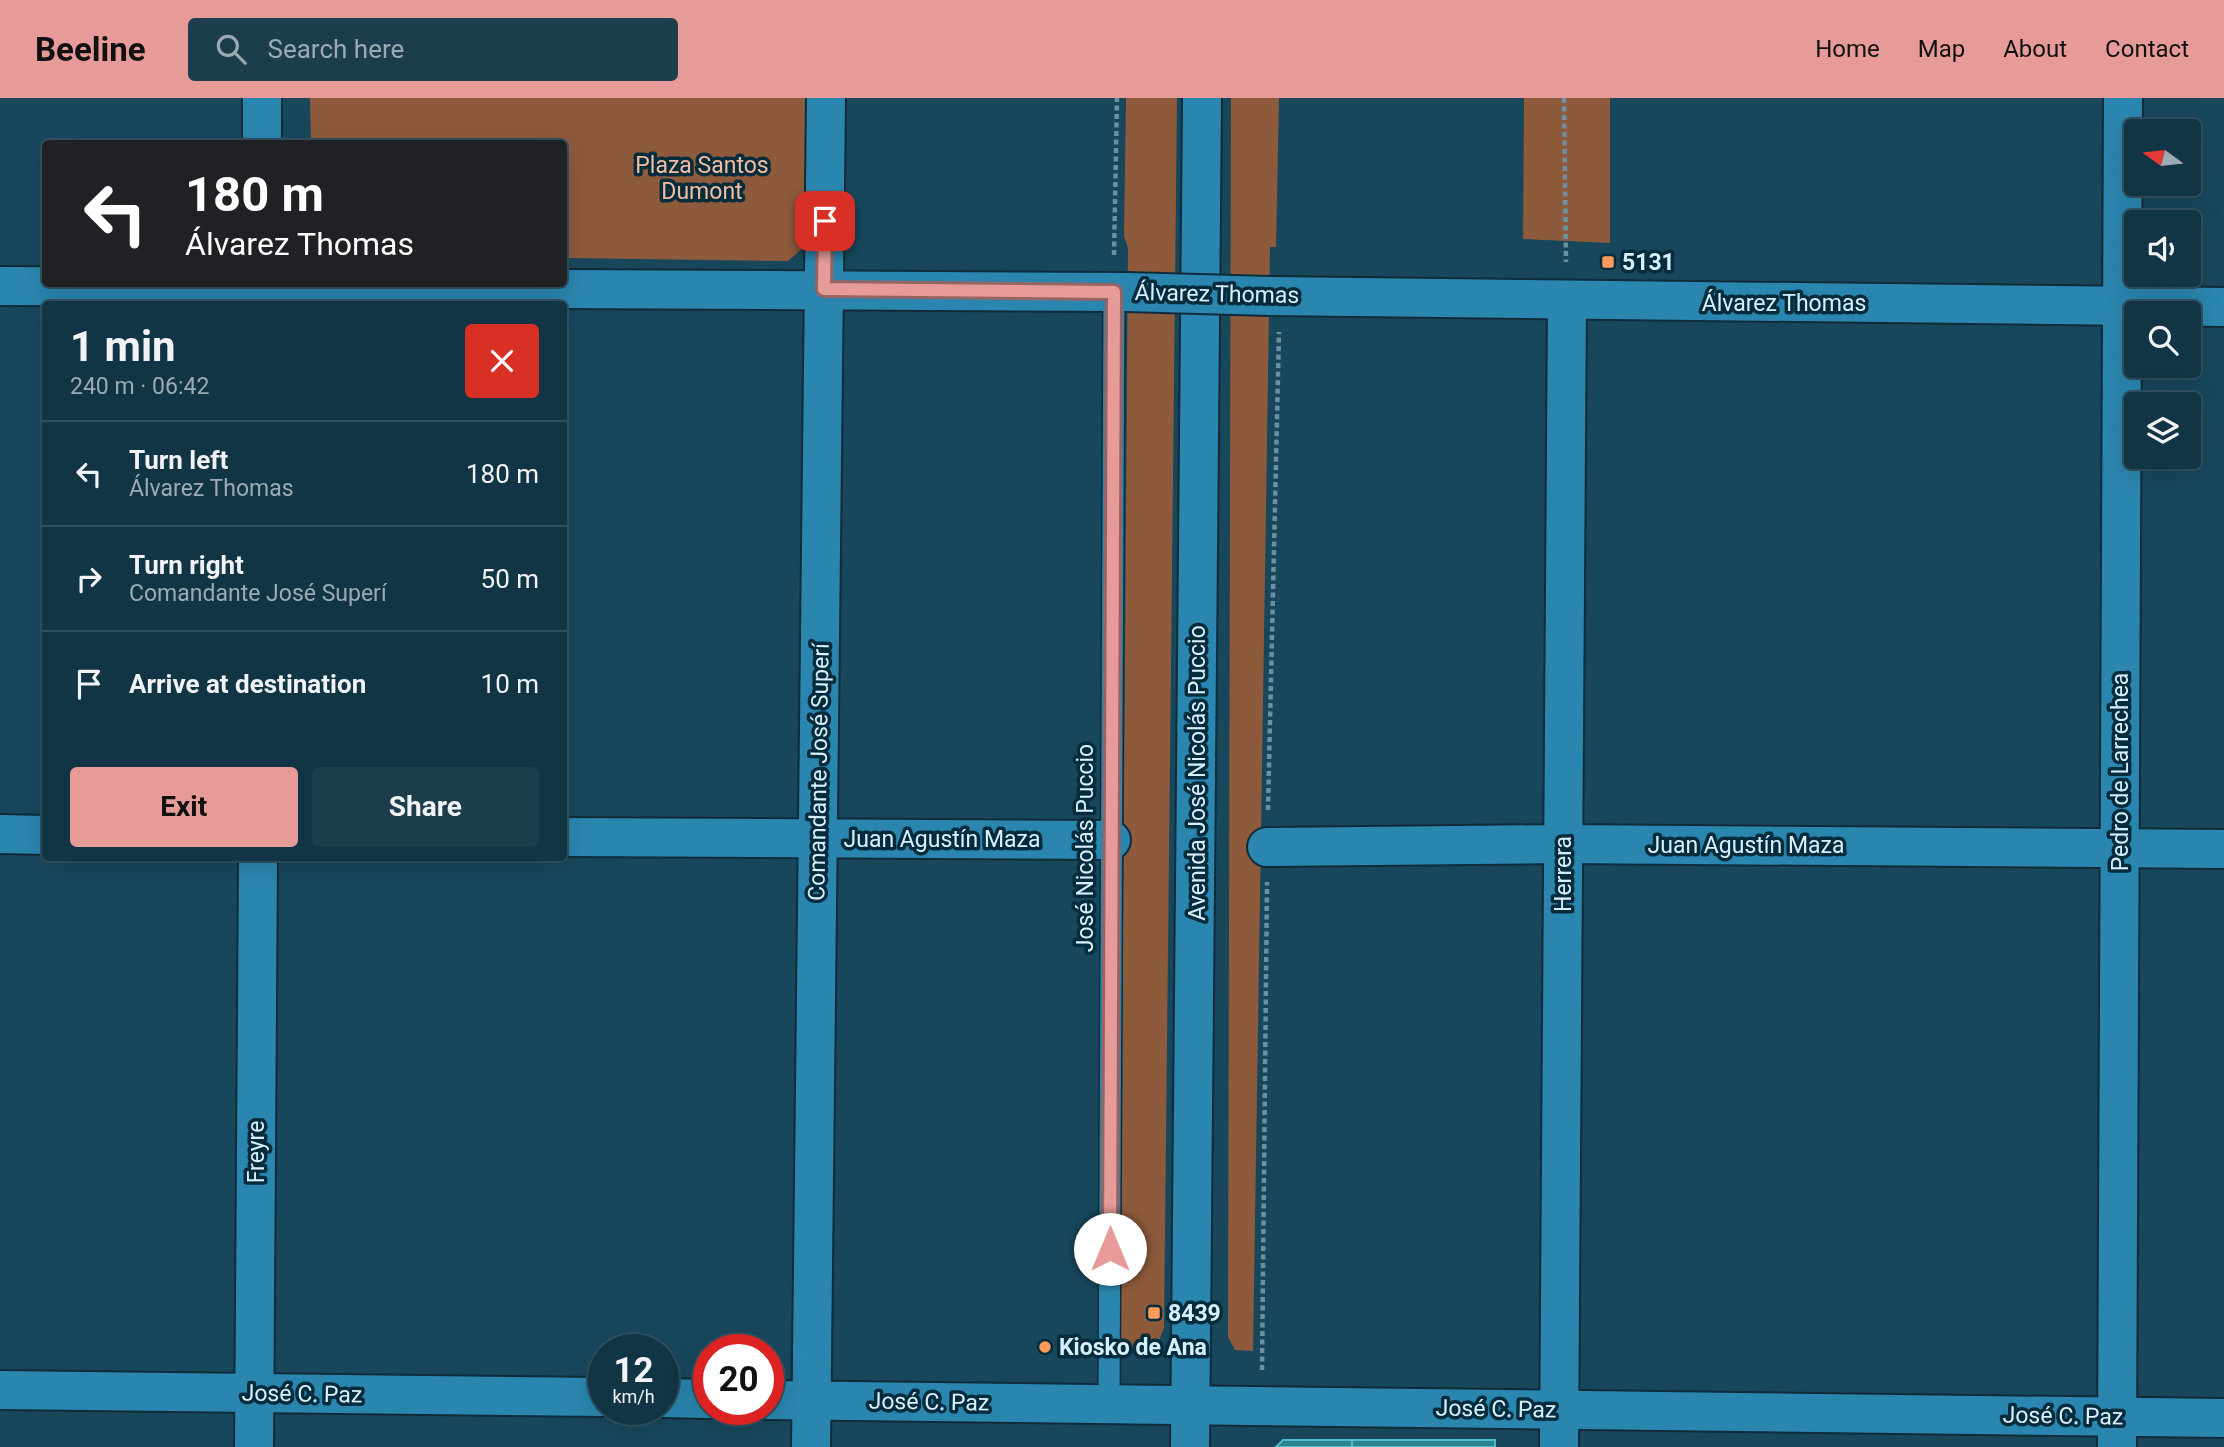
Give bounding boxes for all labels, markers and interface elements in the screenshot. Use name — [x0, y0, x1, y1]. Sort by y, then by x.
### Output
search box — [188, 18, 678, 81]
text: Beeline — [35, 30, 146, 69]
icon: search — [212, 30, 250, 68]
text: Search here — [268, 34, 404, 64]
text: Home — [1815, 35, 1880, 63]
text: Map — [1918, 35, 1965, 63]
text: About — [2003, 35, 2067, 63]
text: Contact — [2105, 35, 2189, 63]
north arrow — [2124, 119, 2202, 196]
map controls — [2124, 119, 2201, 469]
park label: Plaza Santos Dumont — [635, 152, 769, 205]
text: 180 m — [185, 166, 324, 223]
icon: left — [70, 168, 161, 259]
pin — [795, 191, 855, 251]
icon: arrive — [806, 202, 844, 240]
button: sound — [2124, 210, 2201, 287]
text: Álvarez Thomas — [185, 225, 414, 263]
place label: 5131 — [1622, 249, 1675, 276]
marker: 5131 — [1600, 254, 1616, 270]
street label: Álvarez Thomas — [1134, 278, 1300, 309]
street label: Álvarez Thomas — [1702, 289, 1866, 317]
button: search — [2124, 301, 2201, 378]
text: 1 min — [70, 322, 176, 371]
button: close — [465, 324, 539, 398]
text: 240 m · 06:42 — [70, 373, 209, 400]
button: layers — [2124, 392, 2201, 469]
text: Turn left — [129, 445, 228, 475]
icon: left — [70, 455, 108, 493]
text: 180 m — [466, 459, 539, 489]
text: Álvarez Thomas — [129, 475, 294, 502]
text: Turn right — [129, 550, 244, 580]
icon: right — [70, 560, 108, 598]
text: 50 m — [481, 564, 539, 594]
text: Comandante José Superí — [129, 580, 387, 607]
street label: Avenida José Nicolás Puccio — [1184, 625, 1211, 921]
street label: Comandante José Superí — [803, 642, 835, 901]
icon: arrive — [70, 665, 108, 703]
text: Arrive at destination — [129, 669, 366, 699]
text: 10 m — [481, 669, 539, 699]
street label: Pedro de Larrechea — [2107, 673, 2134, 871]
street label: José Nicolás Puccio — [1072, 744, 1099, 952]
button: Exit — [70, 767, 298, 847]
button: Share — [312, 767, 539, 847]
street label: Juan Agustín Maza — [844, 826, 1040, 853]
street label: Juan Agustín Maza — [1648, 832, 1844, 859]
street label: Herrera — [1550, 836, 1577, 912]
street label: Freyre — [243, 1121, 270, 1183]
position arrow — [1073, 1212, 1147, 1286]
place label: 8439 — [1168, 1300, 1221, 1327]
marker: 8439 — [1146, 1305, 1162, 1321]
speed limit sign: 20 — [693, 1334, 784, 1425]
place label: Kiosko de Ana — [1059, 1334, 1207, 1361]
marker: Kiosko de Ana — [1037, 1339, 1053, 1355]
text: 12 — [613, 1350, 654, 1391]
street label: José C. Paz — [241, 1379, 363, 1409]
text: km/h — [612, 1386, 655, 1407]
street label: José C. Paz — [868, 1387, 990, 1417]
street label: José C. Paz — [1435, 1394, 1557, 1424]
street label: José C. Paz — [2002, 1401, 2124, 1431]

